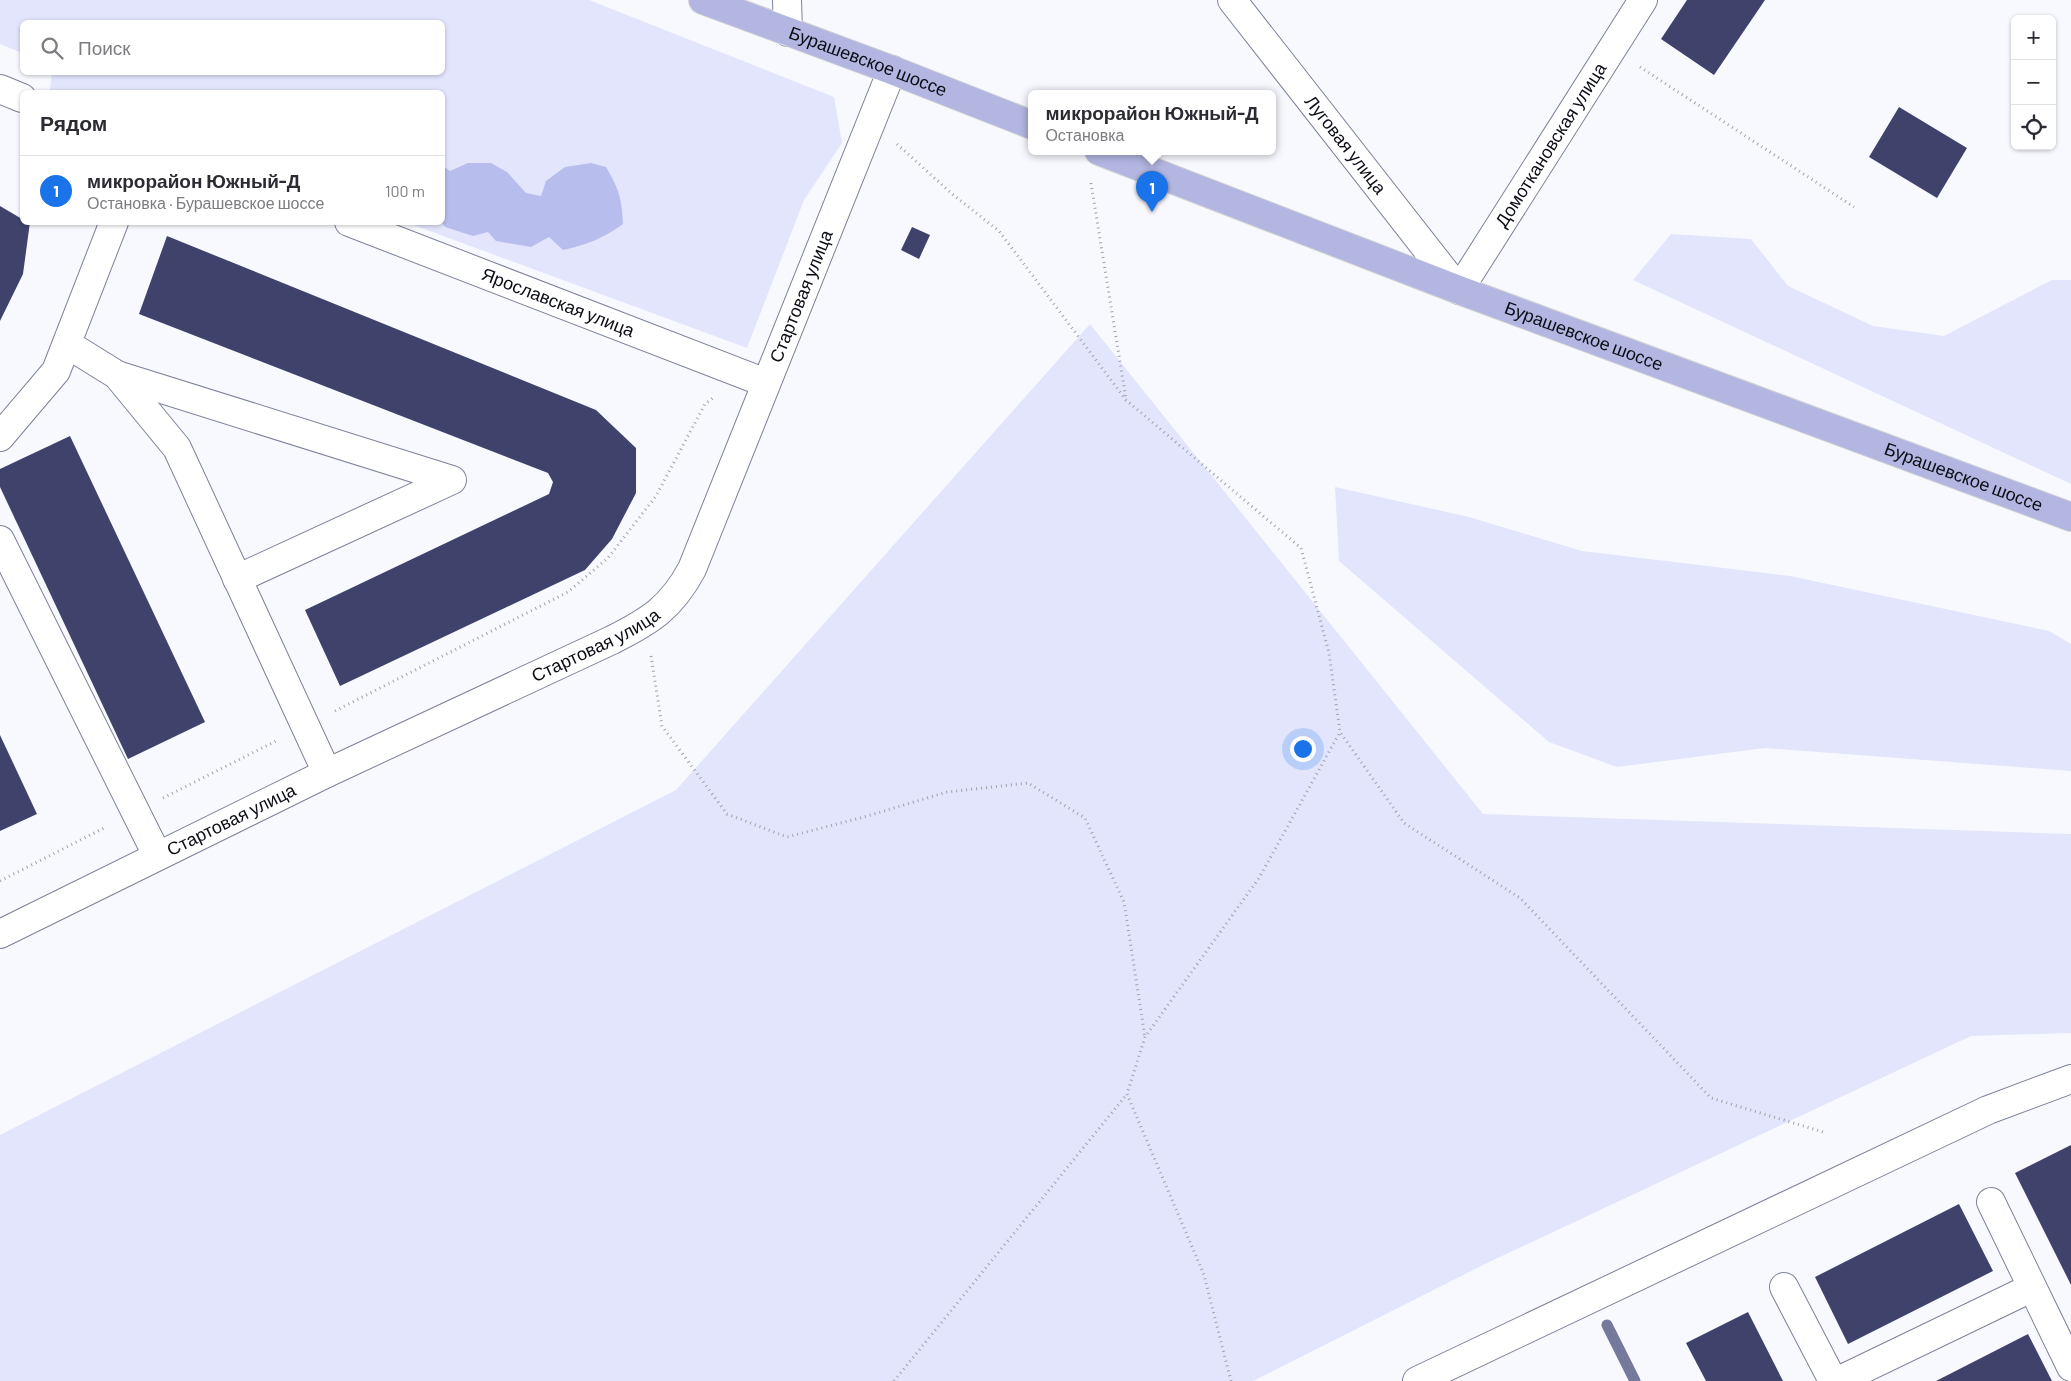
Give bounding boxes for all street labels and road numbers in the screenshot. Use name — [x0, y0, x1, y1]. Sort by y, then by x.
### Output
street label: Бурашевское шоссе — [786, 21, 950, 101]
street label: Домоткановская улица — [1490, 57, 1611, 231]
street label: Луговая улица — [1301, 90, 1392, 199]
street label: Стартовая улица — [764, 225, 837, 365]
street label: Ярославская улица — [479, 262, 639, 342]
street label: Бурашевское шоссе — [1502, 296, 1666, 375]
street label: Бурашевское шоссе — [1882, 437, 2046, 516]
street label: Стартовая улица — [528, 602, 665, 686]
street label: Стартовая улица — [163, 778, 300, 860]

